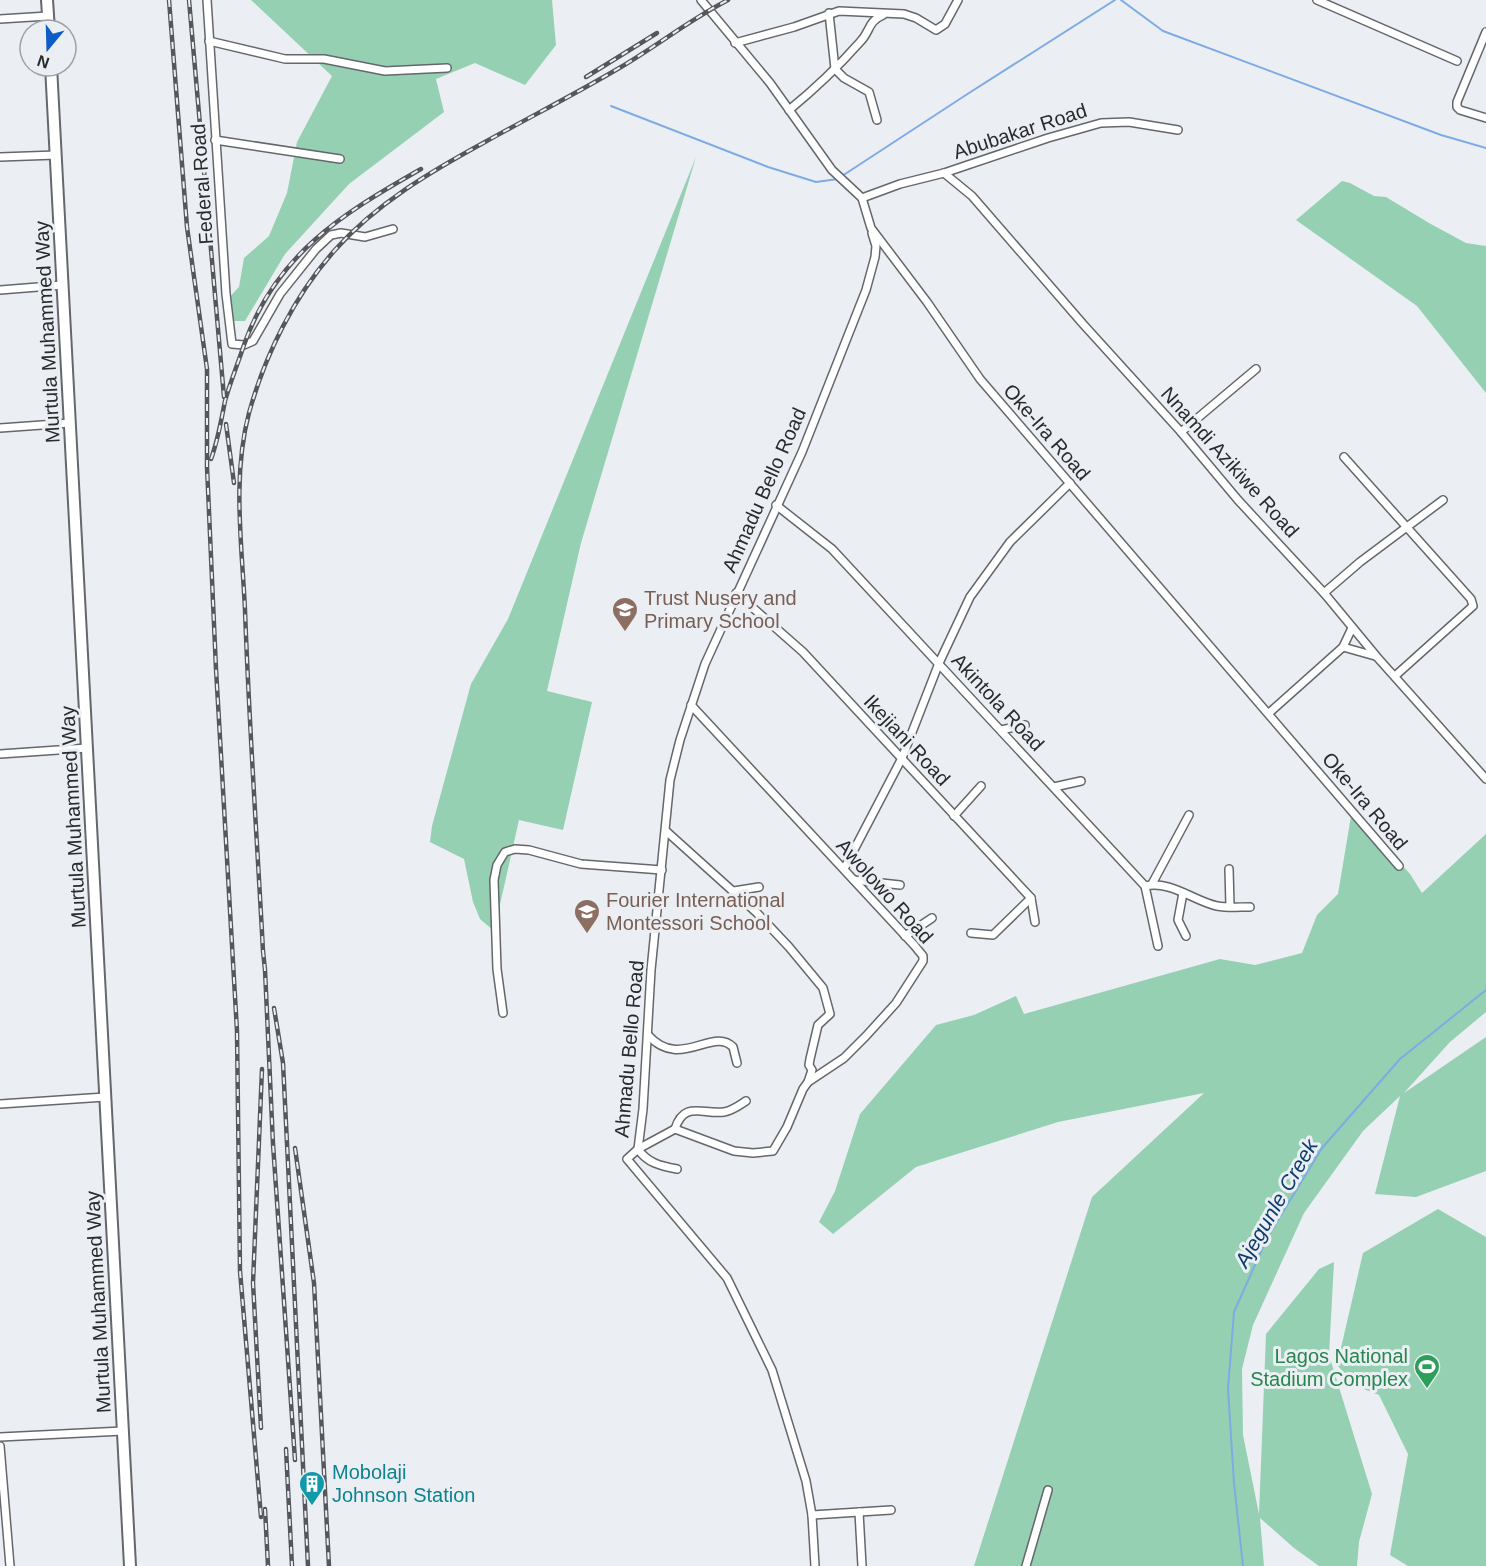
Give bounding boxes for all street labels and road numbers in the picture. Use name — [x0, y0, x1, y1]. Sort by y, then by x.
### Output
street label: Abubakar Road — [951, 99, 1089, 163]
street label: Federal Road — [187, 123, 217, 245]
street label: Murtula Muhammed Way — [30, 220, 64, 444]
street label: Oke-Ira Road — [999, 379, 1095, 485]
street label: Nnamdi Azikiwe Road — [1157, 382, 1303, 542]
street label: Ahmadu Bello Road — [718, 404, 810, 576]
street label: Akintola Road — [947, 649, 1049, 755]
street label: Ikejiani Road — [860, 690, 954, 790]
street label: Murtula Muhammed Way — [56, 705, 90, 929]
street label: Oke-Ira Road — [1318, 748, 1412, 854]
street label: Awolowo Road — [832, 834, 938, 948]
street label: Ahmadu Bello Road — [610, 959, 648, 1139]
street label: Murtula Muhammed Way — [81, 1190, 115, 1414]

